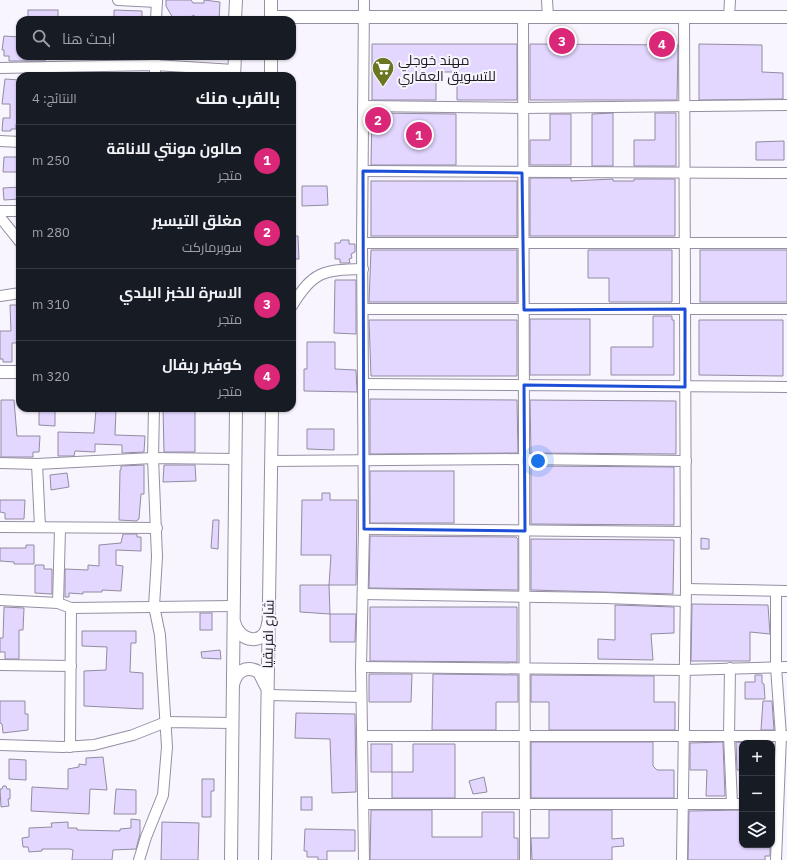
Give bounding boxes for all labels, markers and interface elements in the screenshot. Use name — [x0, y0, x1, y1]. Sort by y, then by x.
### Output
search box — [16, 16, 296, 60]
pin: 3 — [549, 26, 575, 56]
icon: search — [30, 27, 52, 49]
text: ابحث هنا — [62, 29, 116, 48]
pin: 4 — [649, 29, 675, 59]
place label: مهند خوجلي للتسويق العقاري — [398, 51, 496, 88]
supermarket icon: مهند خوجلي للتسويق العقاري — [370, 55, 396, 88]
text: بالقرب منك — [196, 87, 280, 109]
text: النتائج: 4 — [32, 90, 77, 107]
pin: 2 — [365, 105, 391, 135]
pin: 1 — [406, 120, 432, 150]
text: صالون مونتي للاناقة — [106, 139, 242, 158]
text: 250 m — [32, 152, 70, 169]
text: 1 — [263, 152, 271, 169]
text: متجر — [218, 167, 242, 184]
text: مغلق التيسير — [152, 211, 242, 230]
text: 280 m — [32, 224, 70, 241]
text: 2 — [263, 224, 271, 241]
text: سوبرماركت — [182, 239, 242, 256]
text: الاسرة للخبز البلدي — [119, 283, 242, 302]
text: 310 m — [32, 296, 70, 313]
text: 3 — [263, 296, 271, 313]
text: متجر — [218, 311, 242, 328]
text: كوفير ريفال — [162, 355, 242, 374]
text: 320 m — [32, 368, 70, 385]
text: 4 — [263, 368, 271, 385]
text: متجر — [218, 383, 242, 400]
your location — [528, 451, 548, 471]
street label: شارع افريقيا — [258, 599, 278, 669]
map controls — [739, 740, 775, 848]
button: + — [739, 740, 775, 776]
button: − — [739, 776, 775, 812]
button: layers — [739, 812, 775, 848]

